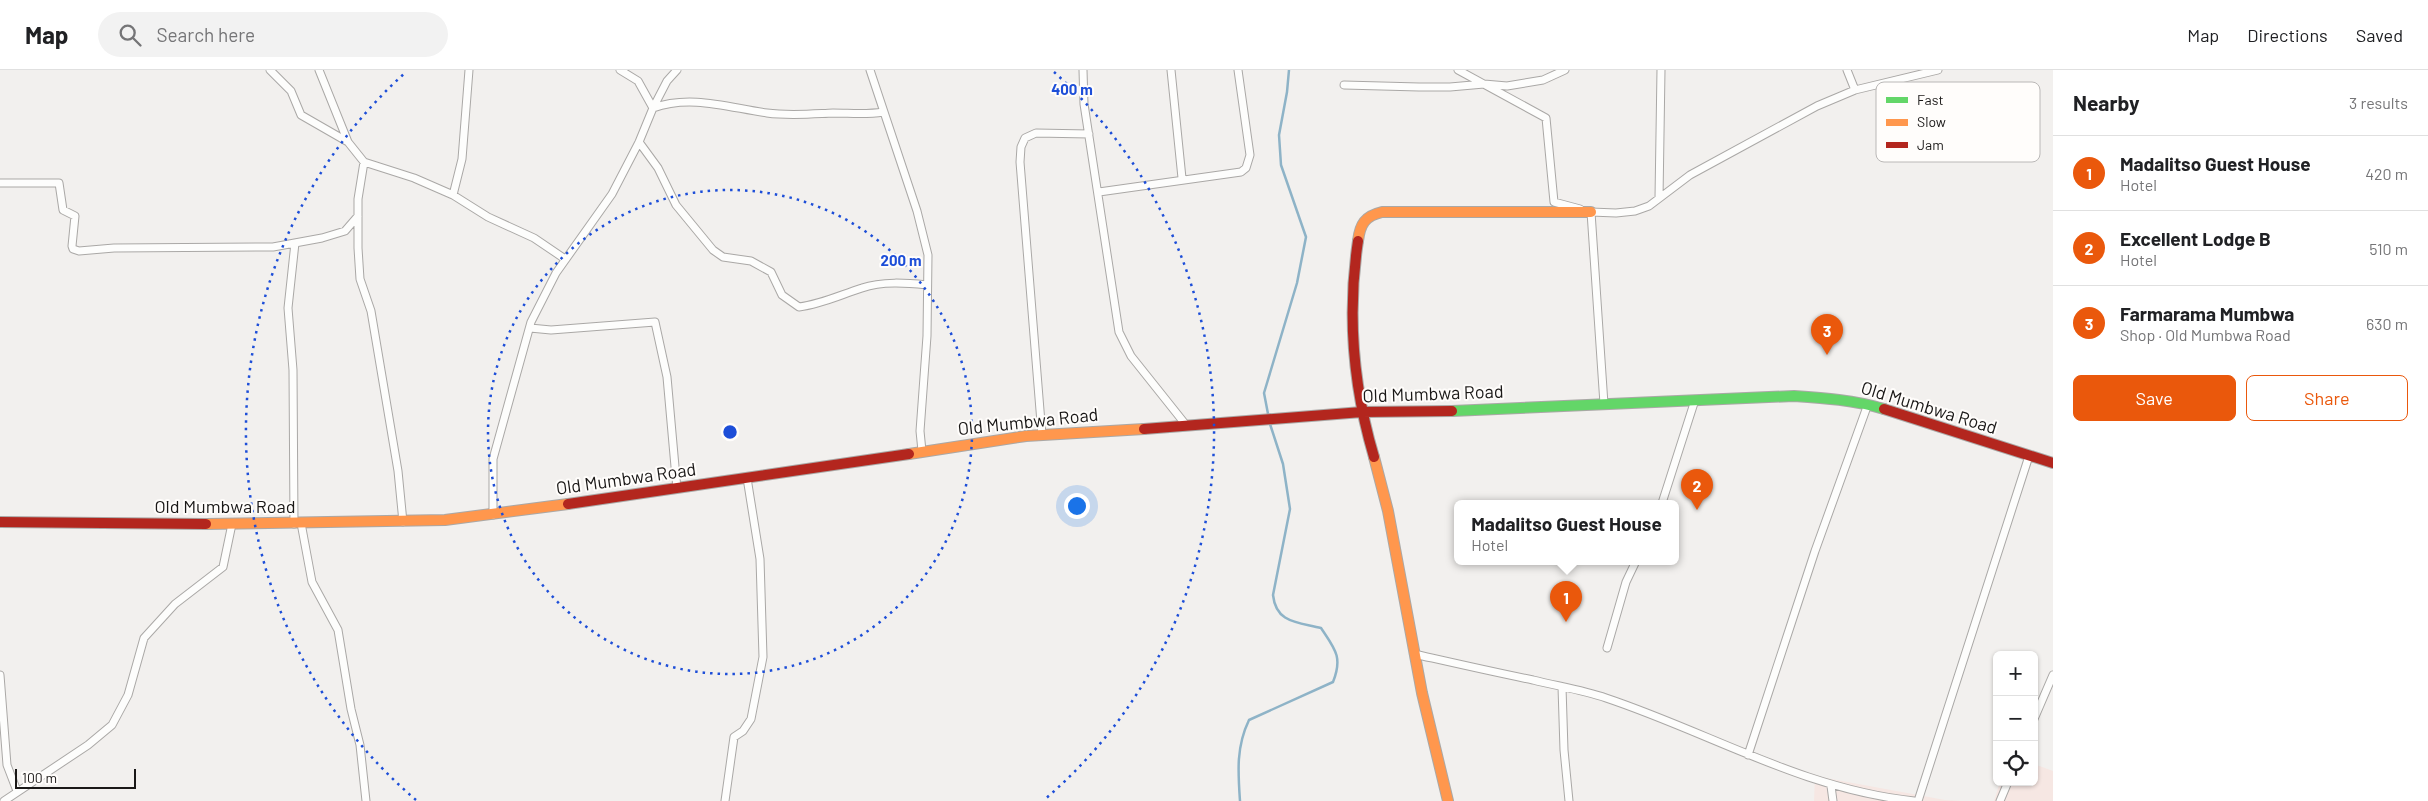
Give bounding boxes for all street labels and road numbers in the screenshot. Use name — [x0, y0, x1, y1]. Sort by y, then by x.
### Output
street label: Old Mumbwa Road — [1859, 376, 2000, 438]
street label: Old Mumbwa Road — [1362, 380, 1504, 406]
street label: Old Mumbwa Road — [957, 403, 1099, 439]
street label: Old Mumbwa Road — [554, 457, 697, 499]
street label: Old Mumbwa Road — [154, 495, 296, 517]

